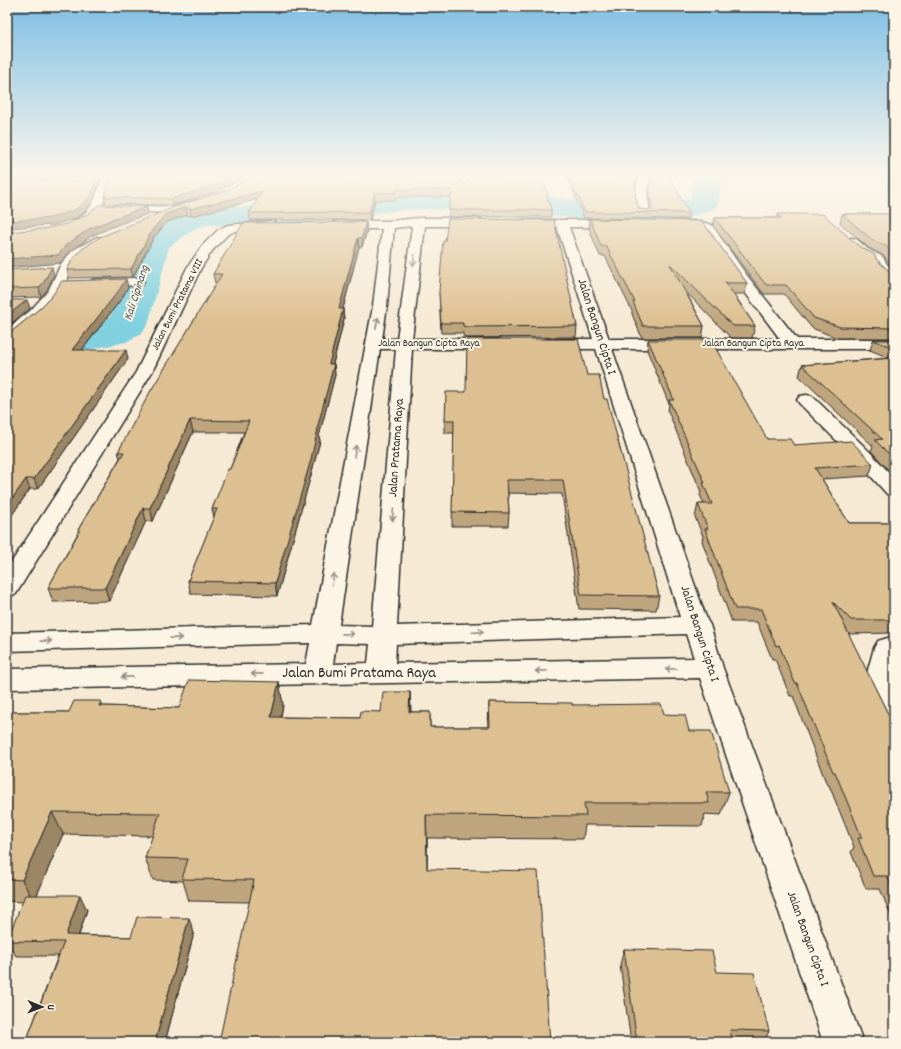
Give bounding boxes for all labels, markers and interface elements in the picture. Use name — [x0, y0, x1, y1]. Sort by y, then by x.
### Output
one-way arrow — [410, 253, 418, 266]
street label: Jalan Bumi Pratama VIII — [148, 256, 208, 354]
water label: Kali Cipinang — [120, 263, 154, 323]
street label: Jalan Bangun Cipta I — [571, 276, 621, 378]
one-way arrow — [373, 317, 381, 330]
street label: Jalan Bangun Cipta Raya — [378, 336, 481, 352]
street label: Jalan Bangun Cipta Raya — [702, 336, 805, 352]
street label: Jalan Pratama Raya — [384, 397, 410, 498]
one-way arrow — [351, 445, 359, 458]
one-way arrow — [389, 508, 396, 521]
one-way arrow — [329, 573, 337, 586]
street label: Jalan Bangun Cipta I — [674, 583, 724, 685]
one-way arrow — [471, 628, 484, 635]
one-way arrow — [341, 630, 354, 638]
one-way arrow — [169, 634, 182, 641]
one-way arrow — [39, 637, 52, 645]
street label: Jalan Bumi Pratama Raya — [282, 662, 436, 685]
one-way arrow — [665, 665, 678, 673]
one-way arrow — [535, 667, 548, 675]
one-way arrow — [251, 670, 264, 678]
one-way arrow — [121, 673, 134, 680]
street label: Jalan Bangun Cipta I — [781, 889, 833, 989]
north arrow — [22, 987, 62, 1027]
text: U — [42, 1004, 58, 1010]

